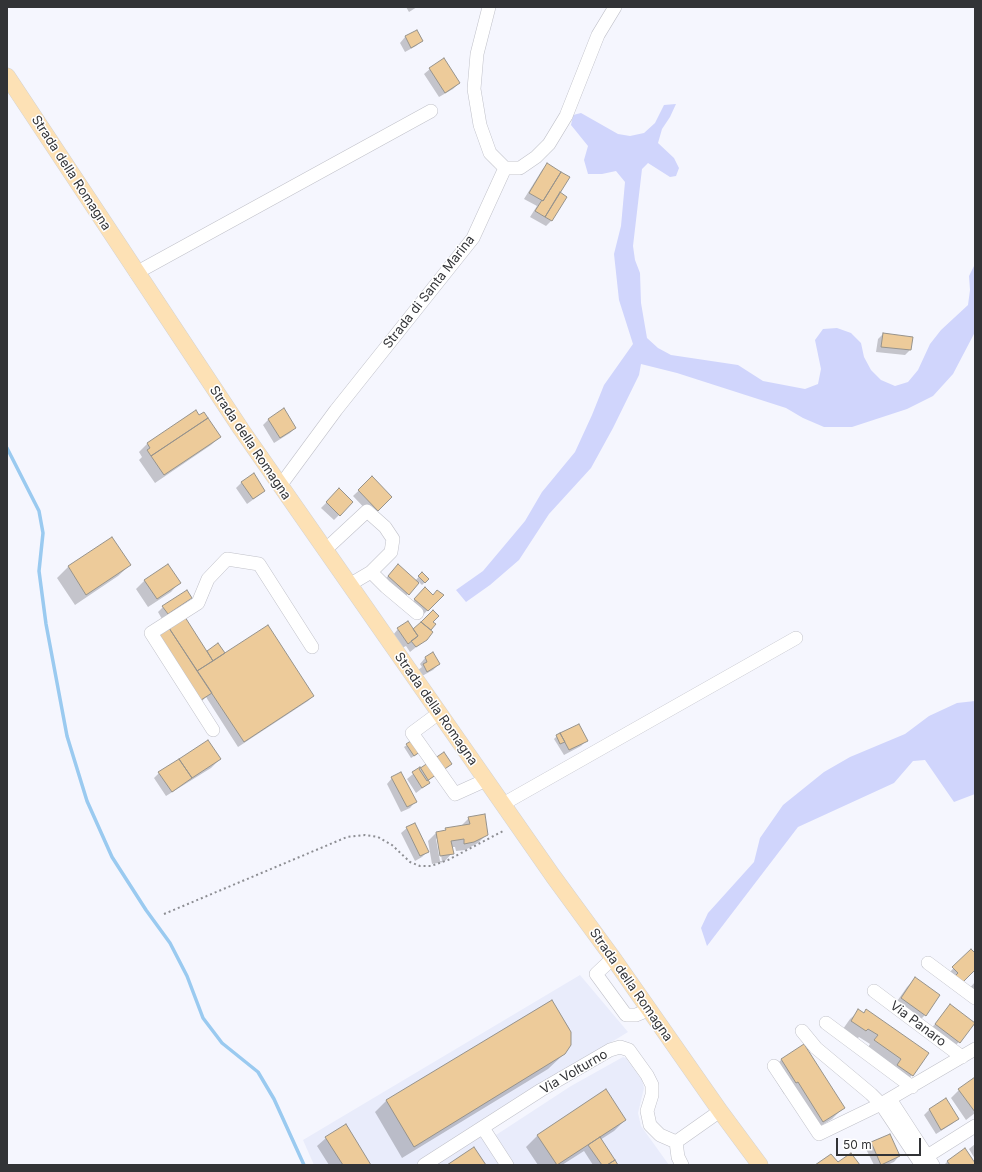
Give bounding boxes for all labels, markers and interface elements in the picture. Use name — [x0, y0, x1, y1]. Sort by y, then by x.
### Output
street label: Strada della Romagna — [28, 113, 114, 233]
street label: Strada di Santa Marina — [380, 232, 478, 352]
street label: Strada della Romagna — [206, 383, 294, 503]
street label: Strada della Romagna — [391, 650, 481, 768]
street label: Strada della Romagna — [586, 926, 676, 1044]
street label: Via Panaro — [887, 998, 949, 1050]
street label: Via Volturno — [538, 1046, 610, 1098]
scale bar — [838, 1130, 923, 1156]
text: 50 m — [843, 1137, 872, 1152]

